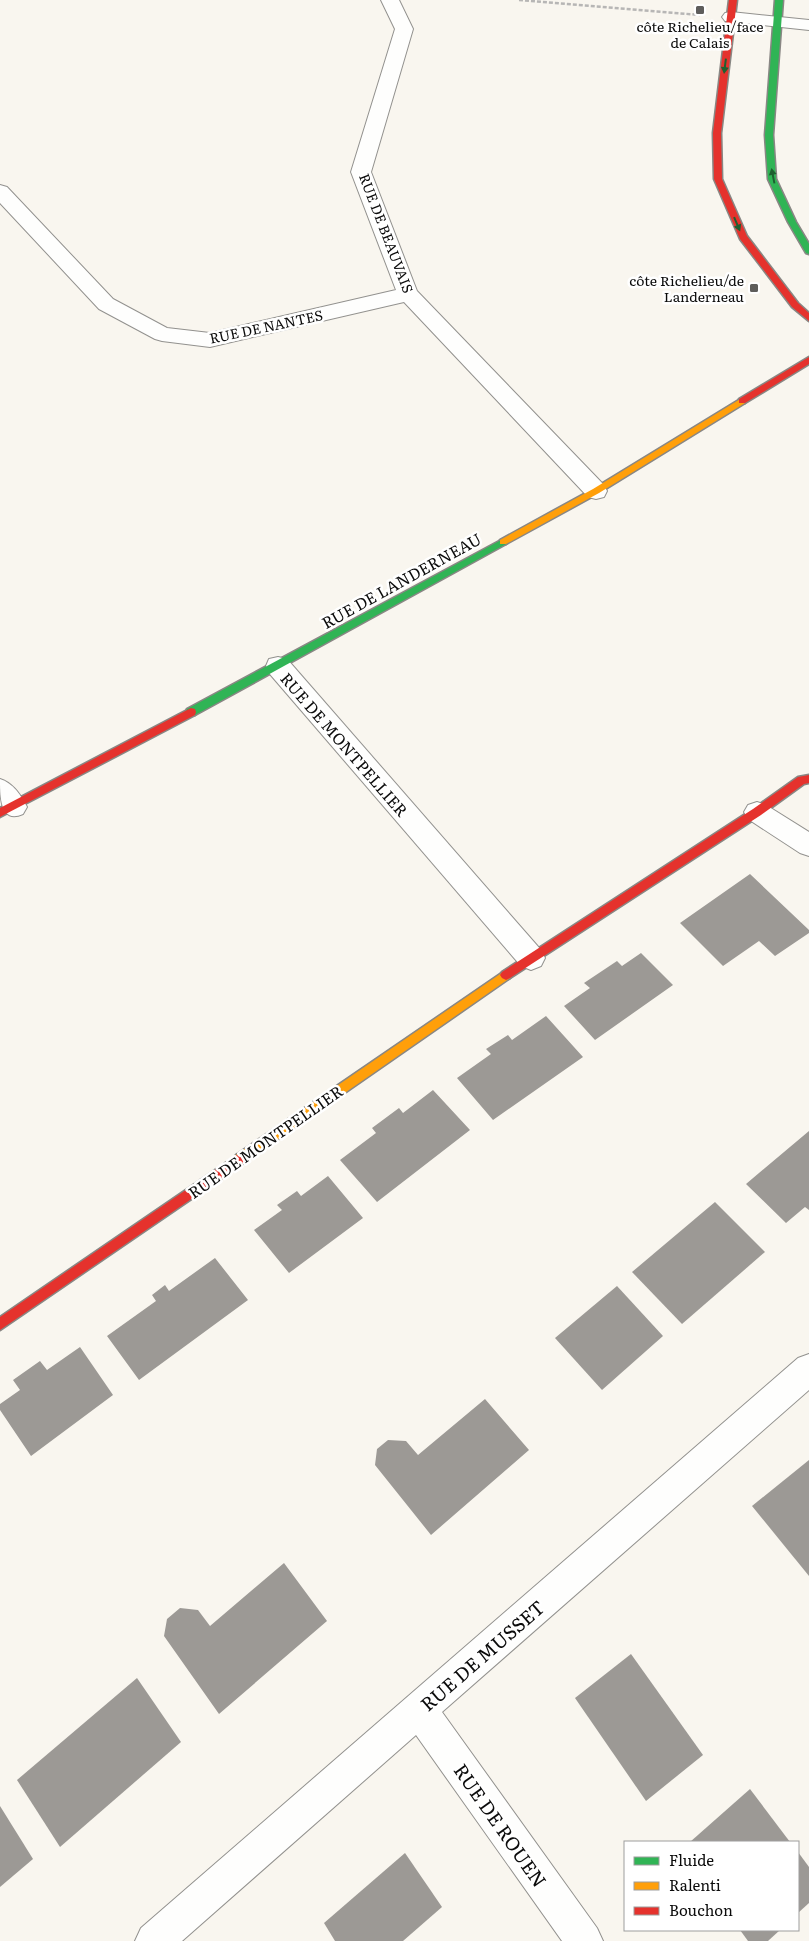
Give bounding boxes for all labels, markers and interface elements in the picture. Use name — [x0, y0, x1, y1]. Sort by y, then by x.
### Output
marker: côte Richelieu/face de Calais — [694, 4, 706, 16]
place label: côte Richelieu/face de Calais — [637, 16, 763, 52]
one-way arrow — [721, 58, 729, 74]
one-way arrow — [769, 168, 777, 184]
street label: RUE DE BEAUVAIS — [355, 170, 419, 296]
one-way arrow — [733, 217, 741, 231]
place label: côte Richelieu/de Landerneau — [629, 270, 744, 306]
marker: côte Richelieu/de Landerneau — [748, 282, 760, 294]
street label: RUE DE NANTES — [207, 304, 325, 348]
street label: RUE DE LANDERNEAU — [317, 526, 485, 634]
street label: RUE DE MONTPELLIER — [276, 667, 415, 822]
street label: RUE DE MONTPELLIER — [183, 1078, 348, 1204]
street label: RUE DE MUSSET — [414, 1593, 550, 1717]
street label: RUE DE ROUEN — [448, 1757, 554, 1893]
legend — [624, 1841, 799, 1931]
text: Fluide — [669, 1848, 714, 1871]
text: Ralenti — [669, 1873, 721, 1896]
text: Bouchon — [669, 1898, 733, 1921]

